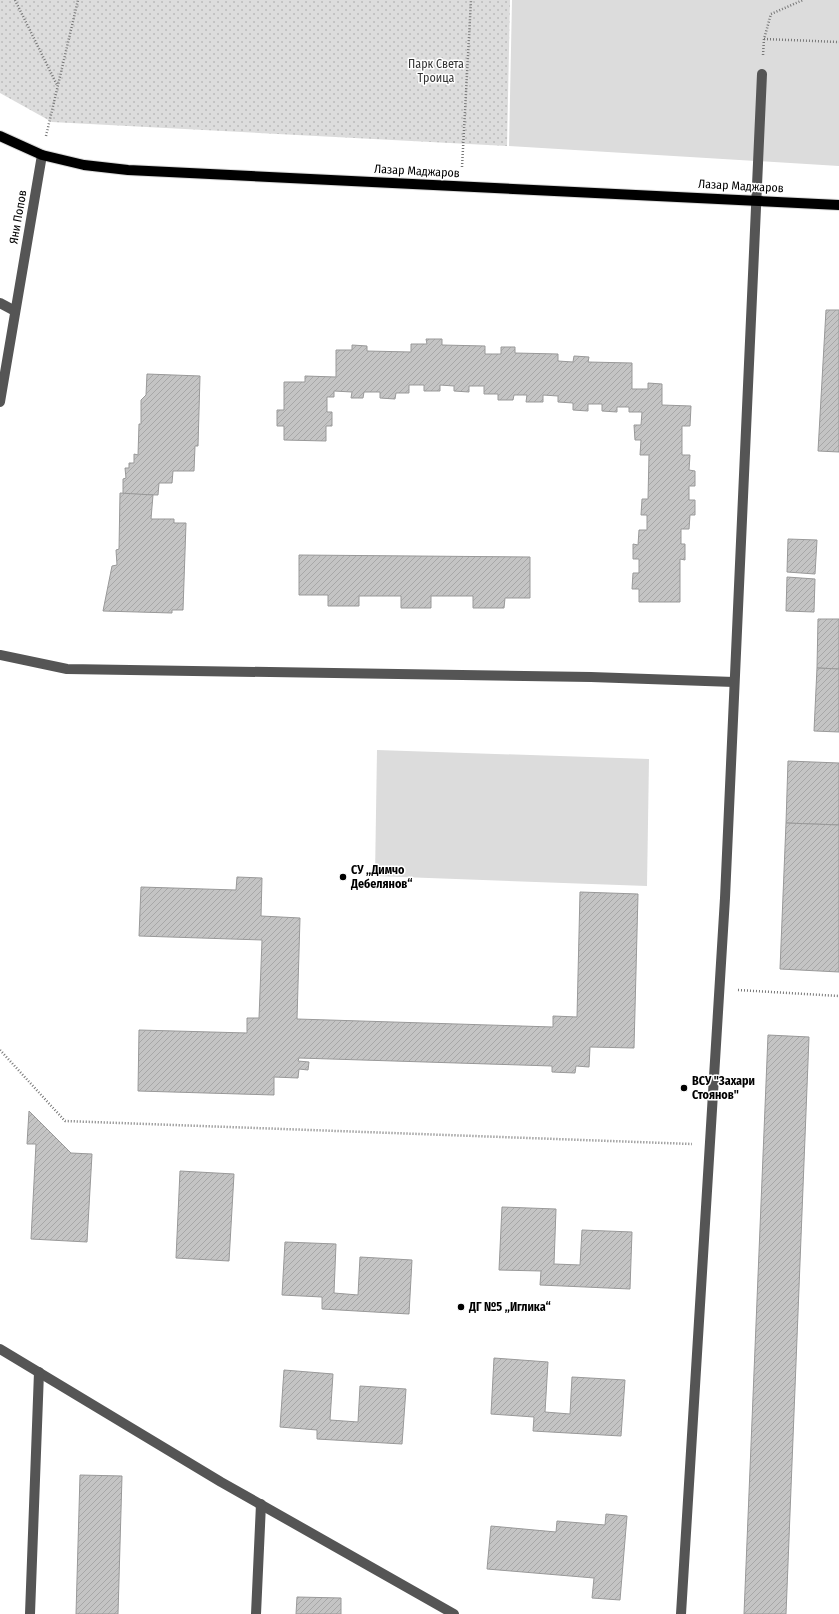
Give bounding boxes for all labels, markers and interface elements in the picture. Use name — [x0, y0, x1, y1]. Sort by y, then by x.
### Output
park label: Парк Света Троица — [408, 57, 464, 85]
street label: Лазар Маджаров — [374, 162, 460, 180]
street label: Лазар Маджаров — [698, 177, 784, 195]
street label: Яни Попов — [6, 189, 30, 245]
place label: СУ „Димчо Дебелянов“ — [350, 863, 412, 891]
marker: СУ „Димчо Дебелянов“ — [338, 872, 348, 882]
place label: ВСУ "Захари Стоянов" — [692, 1074, 755, 1102]
marker: ВСУ "Захари Стоянов" — [679, 1083, 689, 1093]
place label: ДГ №5 „Иглика“ — [468, 1300, 551, 1314]
marker: ДГ №5 „Иглика“ — [456, 1302, 466, 1312]

